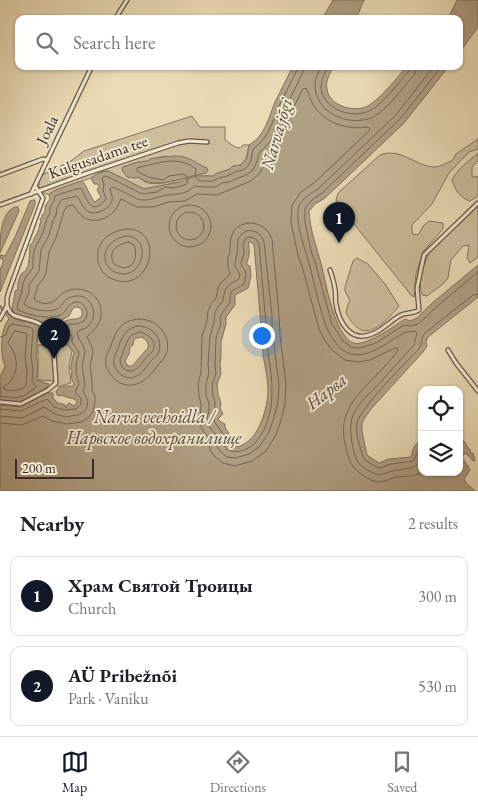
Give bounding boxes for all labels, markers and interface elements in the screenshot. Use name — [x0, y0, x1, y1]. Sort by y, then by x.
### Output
search box — [15, 15, 463, 70]
icon: search — [33, 29, 61, 57]
text: Search here — [73, 30, 155, 55]
water label: Narva jõgi — [255, 95, 298, 174]
street label: Joala — [30, 112, 63, 150]
street label: Kulgusadama tee — [45, 130, 151, 184]
pin: 1 — [323, 202, 355, 243]
pin: 2 — [38, 318, 70, 359]
your location — [249, 323, 275, 349]
water label: Нарва — [300, 368, 352, 416]
map controls — [418, 386, 463, 476]
button: locate — [418, 386, 463, 431]
water label: Narva veehoidla / Нарвское водохранилище — [66, 405, 242, 450]
button: layers — [418, 431, 463, 476]
scale bar — [15, 456, 94, 479]
text: 200 m — [22, 459, 56, 477]
text: Nearby — [20, 510, 84, 537]
text: 2 results — [408, 513, 458, 534]
text: Храм Святой Троицы — [68, 573, 253, 598]
text: 1 — [33, 586, 41, 607]
text: 300 m — [418, 586, 457, 607]
text: Church — [68, 598, 116, 619]
text: AÜ Pribežnõi — [68, 663, 177, 688]
text: 2 — [33, 676, 41, 697]
text: 530 m — [418, 676, 457, 697]
text: Park · Vaniku — [68, 688, 149, 709]
tab: Map — [61, 748, 89, 796]
tab: Directions — [210, 748, 266, 796]
tab: Saved — [387, 748, 417, 796]

